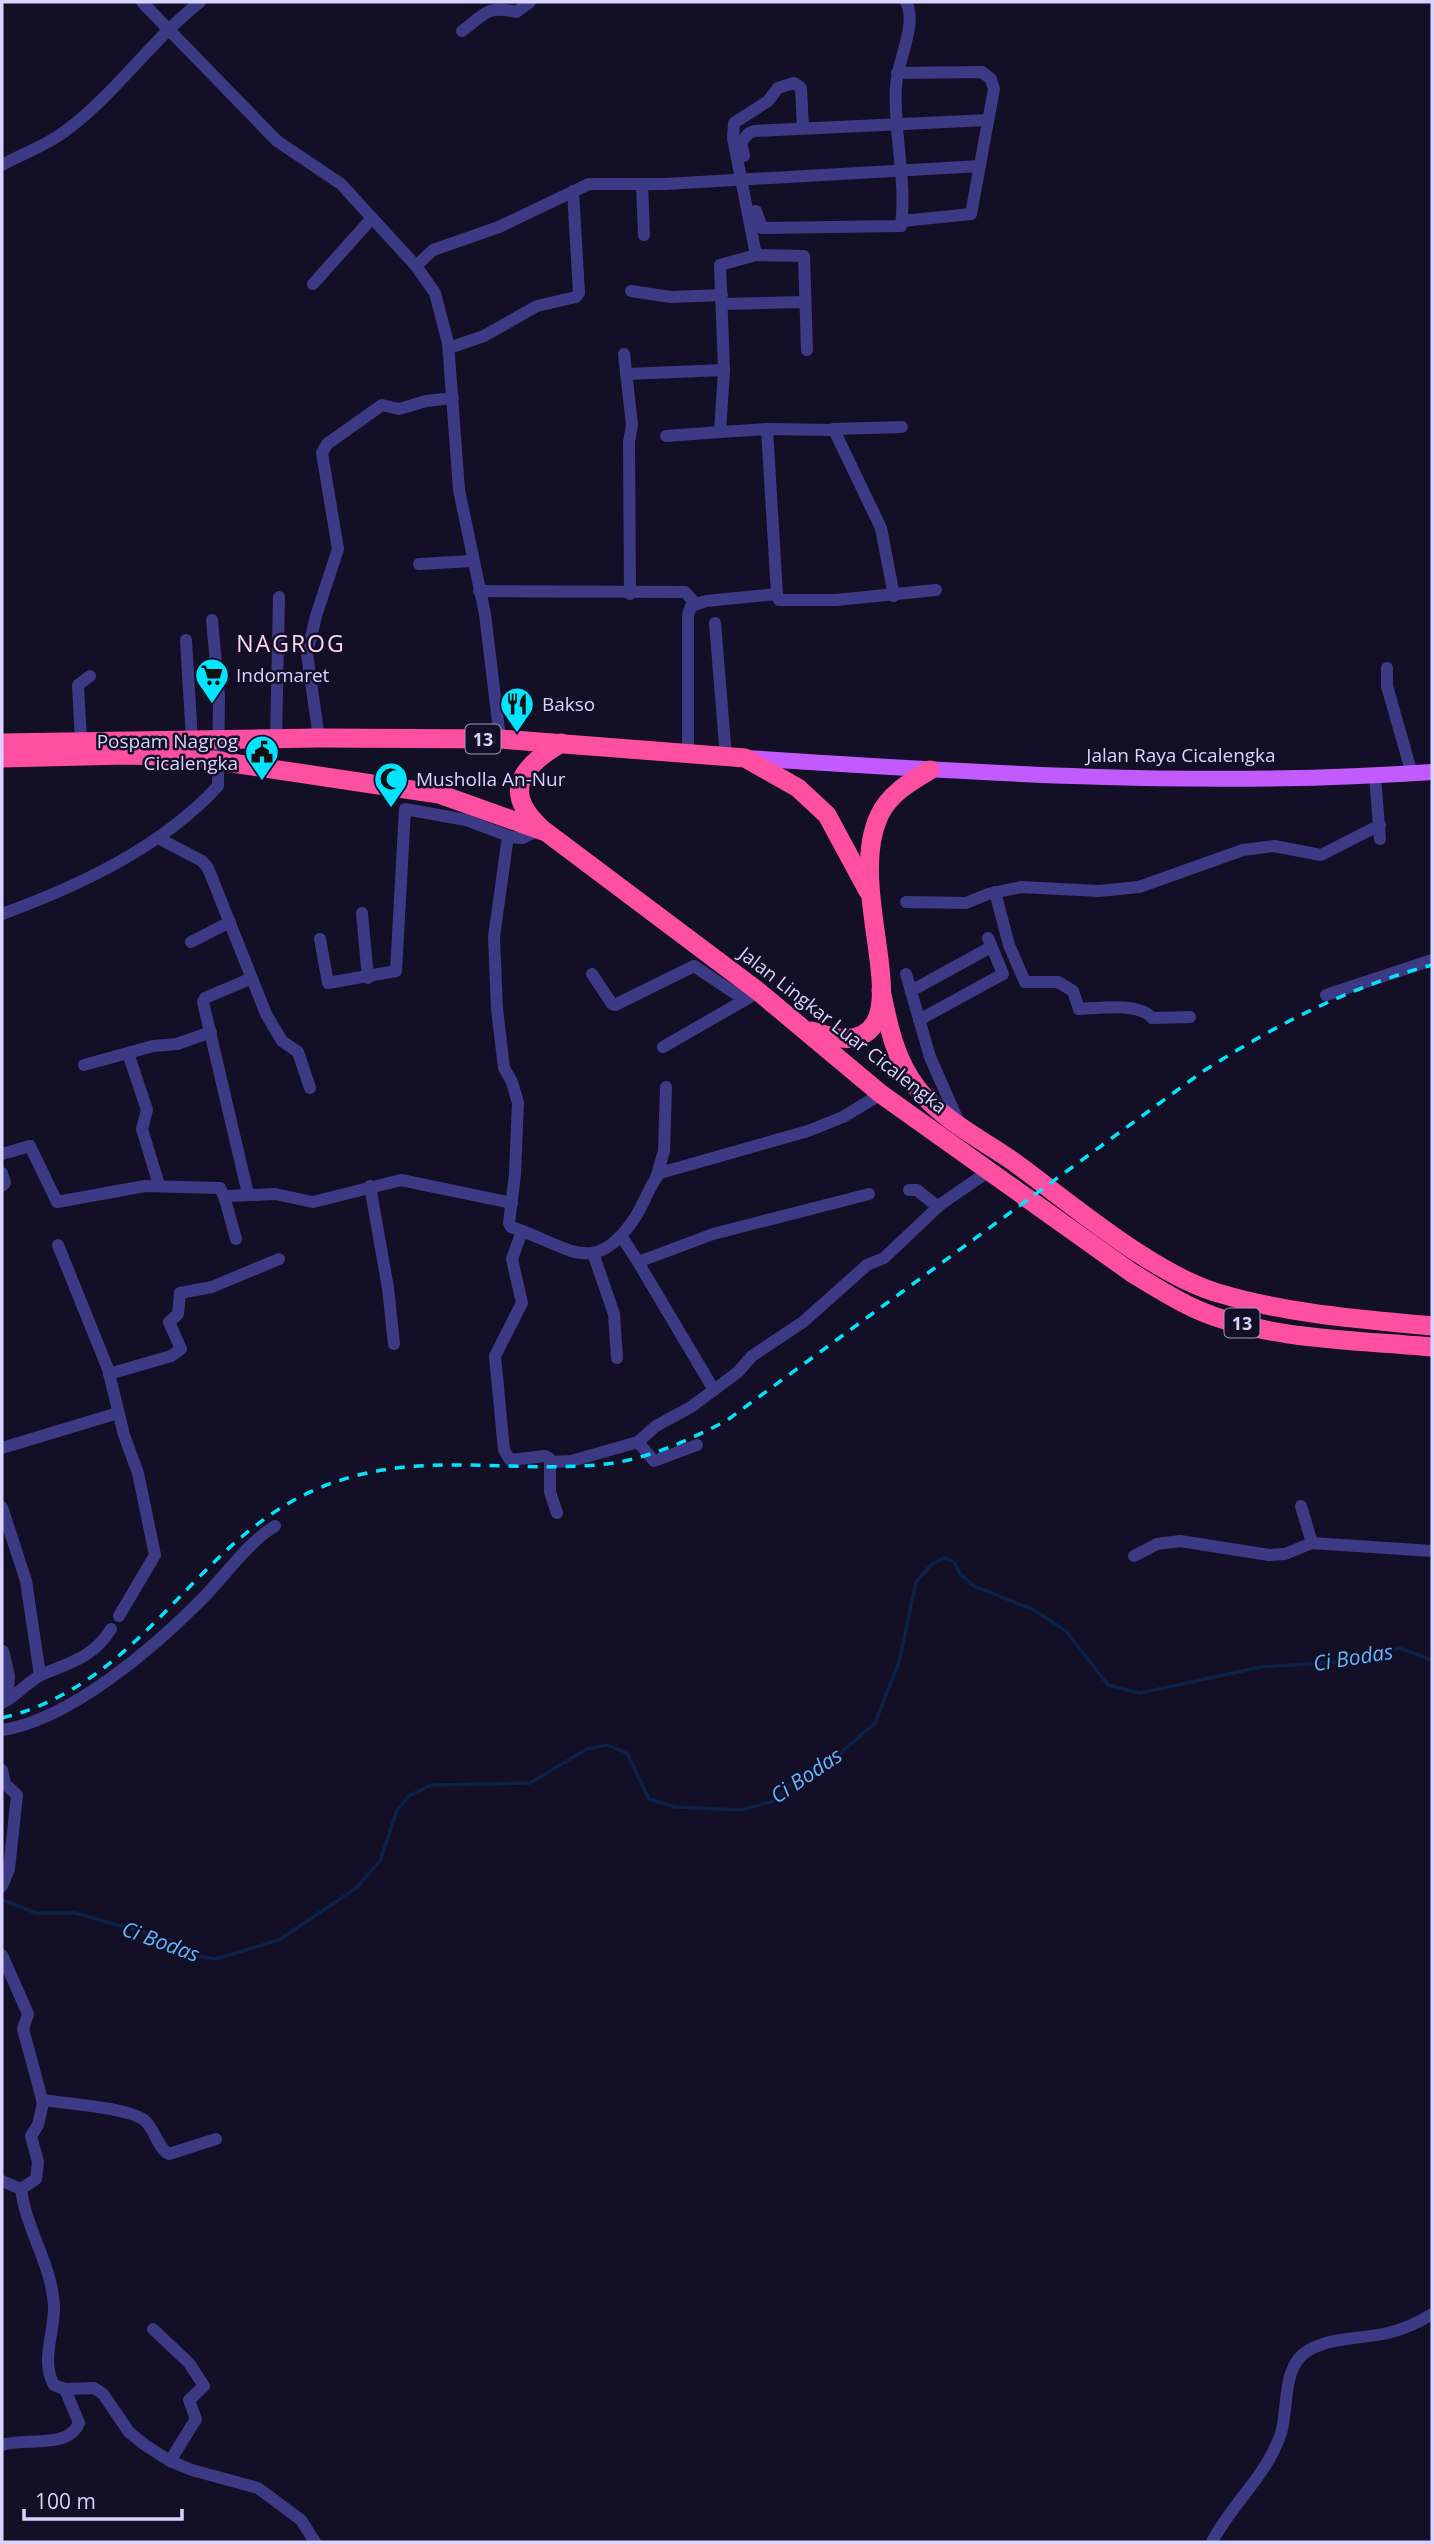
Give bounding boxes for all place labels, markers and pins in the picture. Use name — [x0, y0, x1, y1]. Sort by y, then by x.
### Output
supermarket icon: Indomaret — [193, 656, 231, 705]
place label: Indomaret — [236, 662, 330, 688]
restaurant icon: Bakso — [498, 685, 536, 734]
place label: Bakso — [542, 691, 595, 717]
place label: Pospam Nagrog Cicalengka — [97, 728, 238, 776]
public building icon: Pospam Nagrog Cicalengka — [243, 733, 281, 782]
mosque icon: Musholla An-Nur — [372, 760, 410, 809]
place label: Musholla An-Nur — [416, 766, 566, 792]

